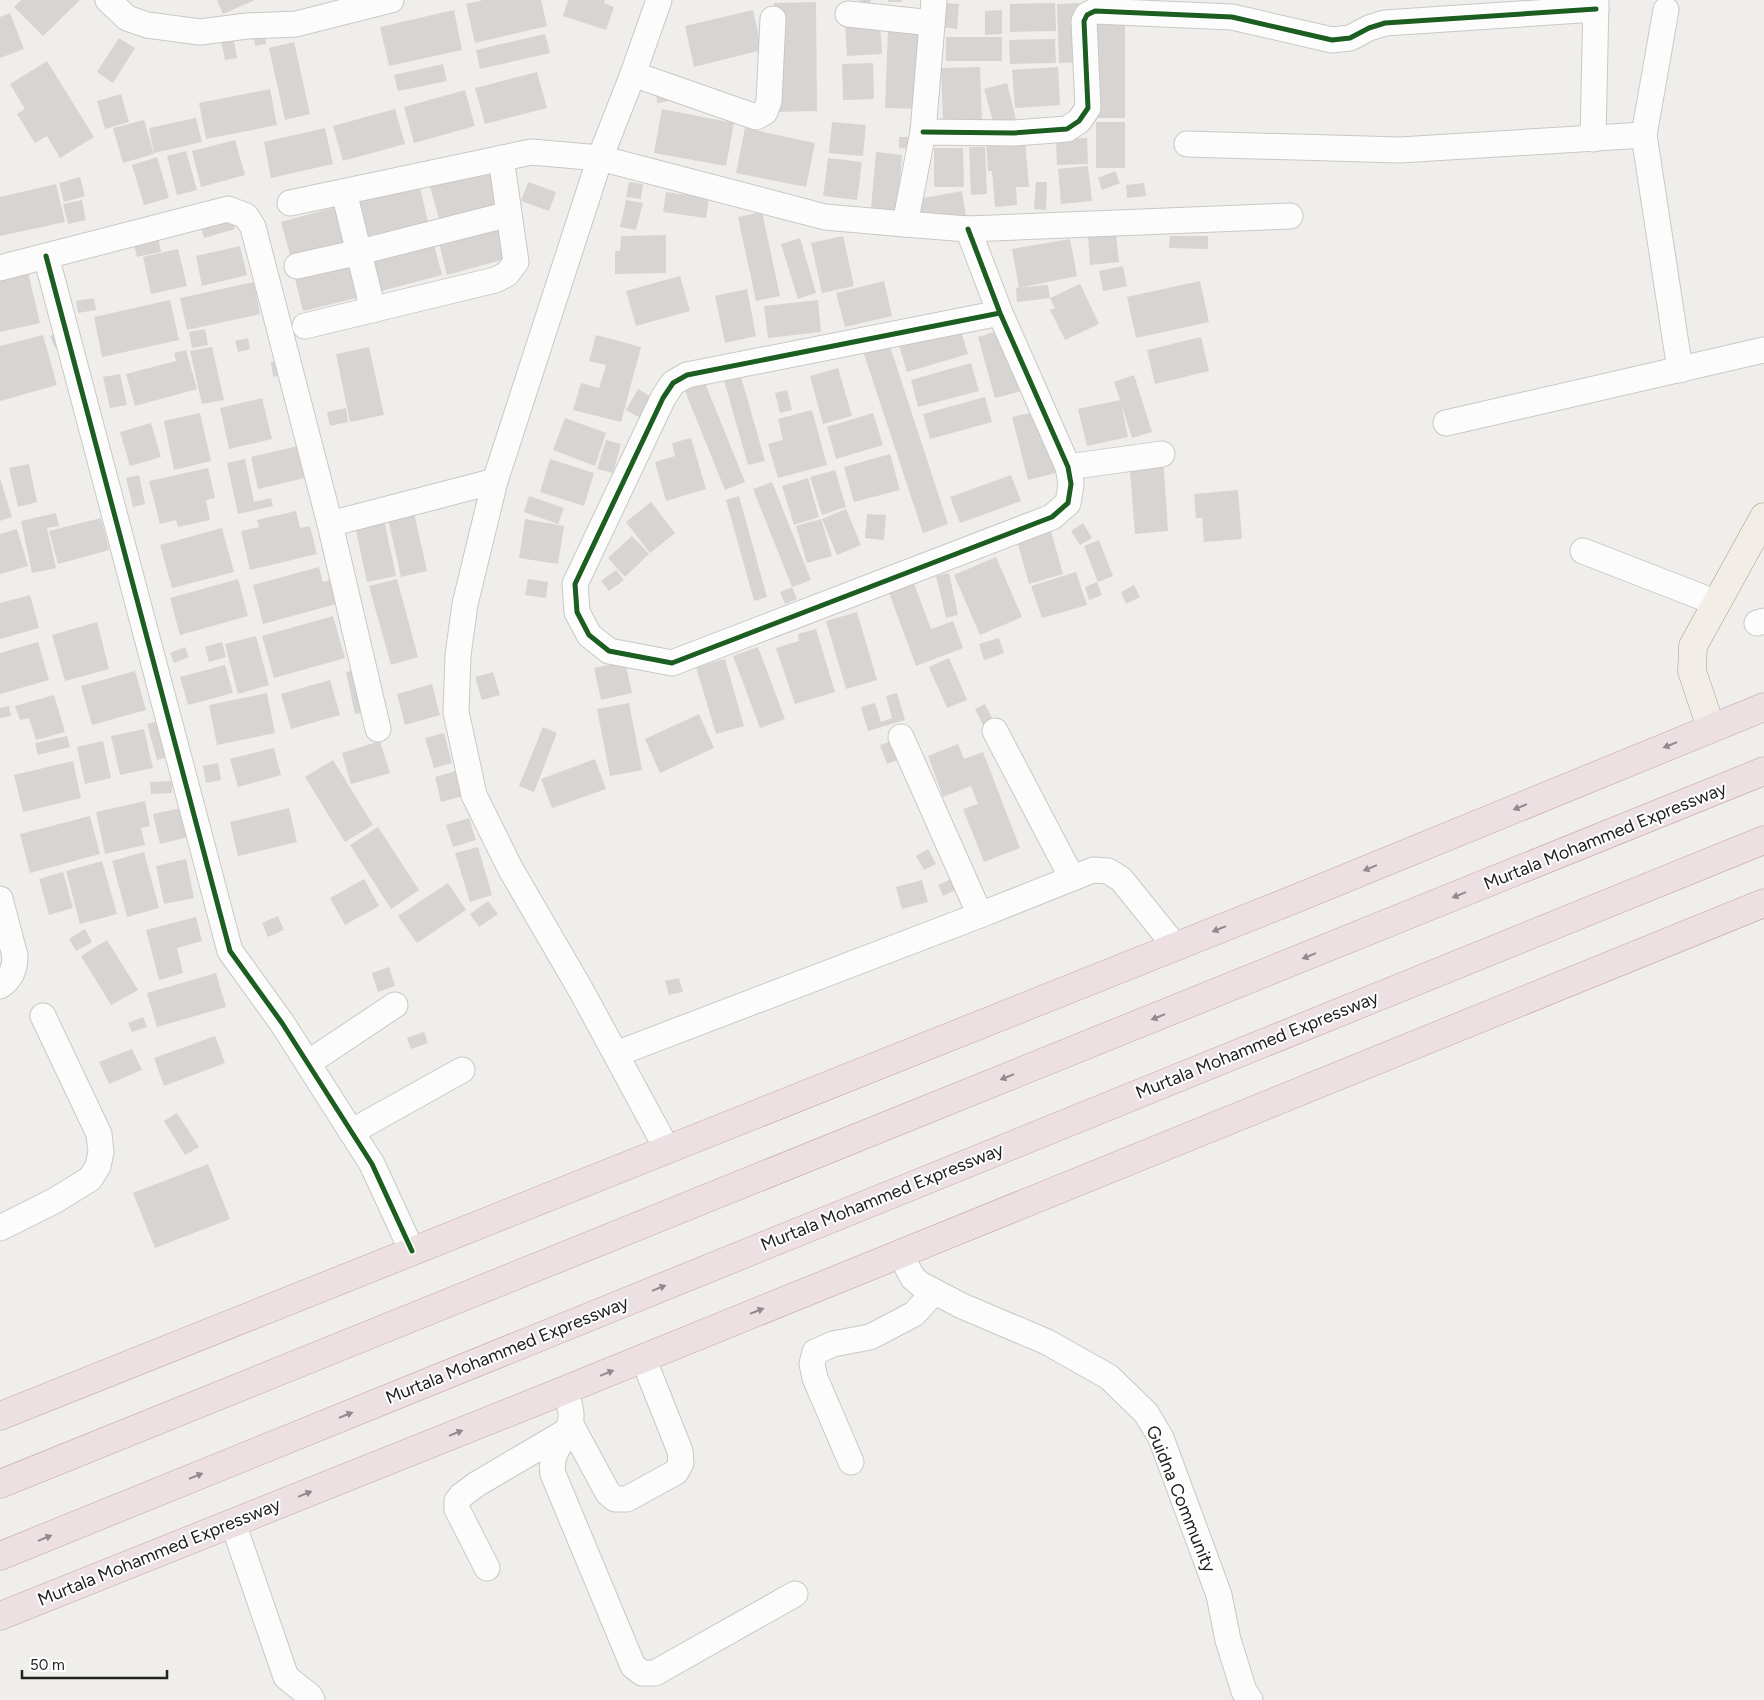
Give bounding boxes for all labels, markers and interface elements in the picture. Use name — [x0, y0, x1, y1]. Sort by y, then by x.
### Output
one-way arrow — [1662, 741, 1677, 749]
street label: Murtala Mohammed Expressway — [1480, 777, 1730, 895]
one-way arrow — [1513, 803, 1527, 811]
one-way arrow — [1362, 865, 1377, 872]
one-way arrow — [1452, 892, 1467, 899]
one-way arrow — [1211, 925, 1226, 933]
one-way arrow — [1301, 952, 1316, 960]
street label: Murtala Mohammed Expressway — [1132, 986, 1382, 1104]
one-way arrow — [1151, 1013, 1165, 1021]
one-way arrow — [1000, 1074, 1014, 1082]
street label: Murtala Mohammed Expressway — [757, 1138, 1007, 1256]
one-way arrow — [652, 1283, 666, 1291]
street label: Murtala Mohammed Expressway — [382, 1291, 632, 1409]
one-way arrow — [750, 1307, 765, 1315]
one-way arrow — [600, 1368, 614, 1376]
one-way arrow — [339, 1411, 354, 1419]
street label: Guidna Community — [1141, 1422, 1221, 1576]
one-way arrow — [449, 1429, 463, 1437]
one-way arrow — [189, 1472, 203, 1480]
one-way arrow — [298, 1490, 313, 1498]
street label: Murtala Mohammed Expressway — [34, 1493, 284, 1611]
one-way arrow — [38, 1533, 52, 1541]
scale bar — [22, 1648, 168, 1680]
text: 50 m — [30, 1656, 65, 1674]

